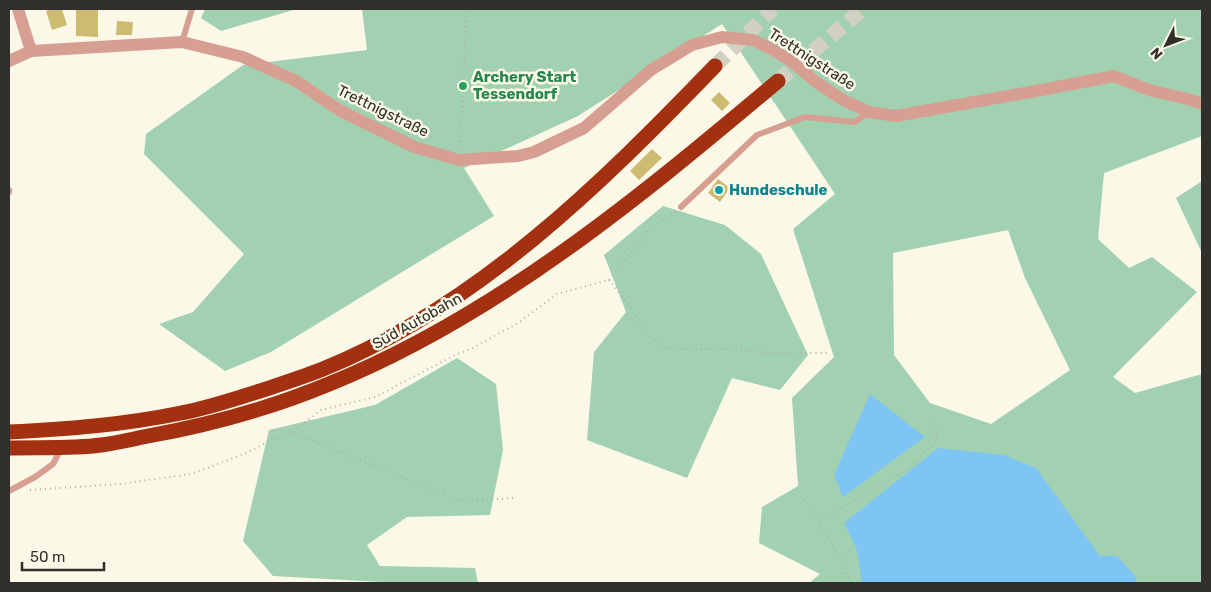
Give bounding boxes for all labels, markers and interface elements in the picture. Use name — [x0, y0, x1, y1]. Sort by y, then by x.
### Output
north arrow — [1141, 20, 1191, 70]
street label: Trettnigstraße — [765, 24, 859, 94]
text: N — [1147, 44, 1166, 63]
place label: Archery Start Tessendorf — [473, 68, 576, 103]
marker: Archery Start Tessendorf — [457, 80, 469, 92]
street label: Trettnigstraße — [334, 81, 432, 141]
place label: Hundeschule — [729, 181, 828, 199]
marker: Hundeschule — [713, 184, 725, 196]
street label: Süd Autobahn — [369, 289, 465, 353]
scale bar — [22, 540, 105, 572]
text: 50 m — [30, 548, 65, 566]

